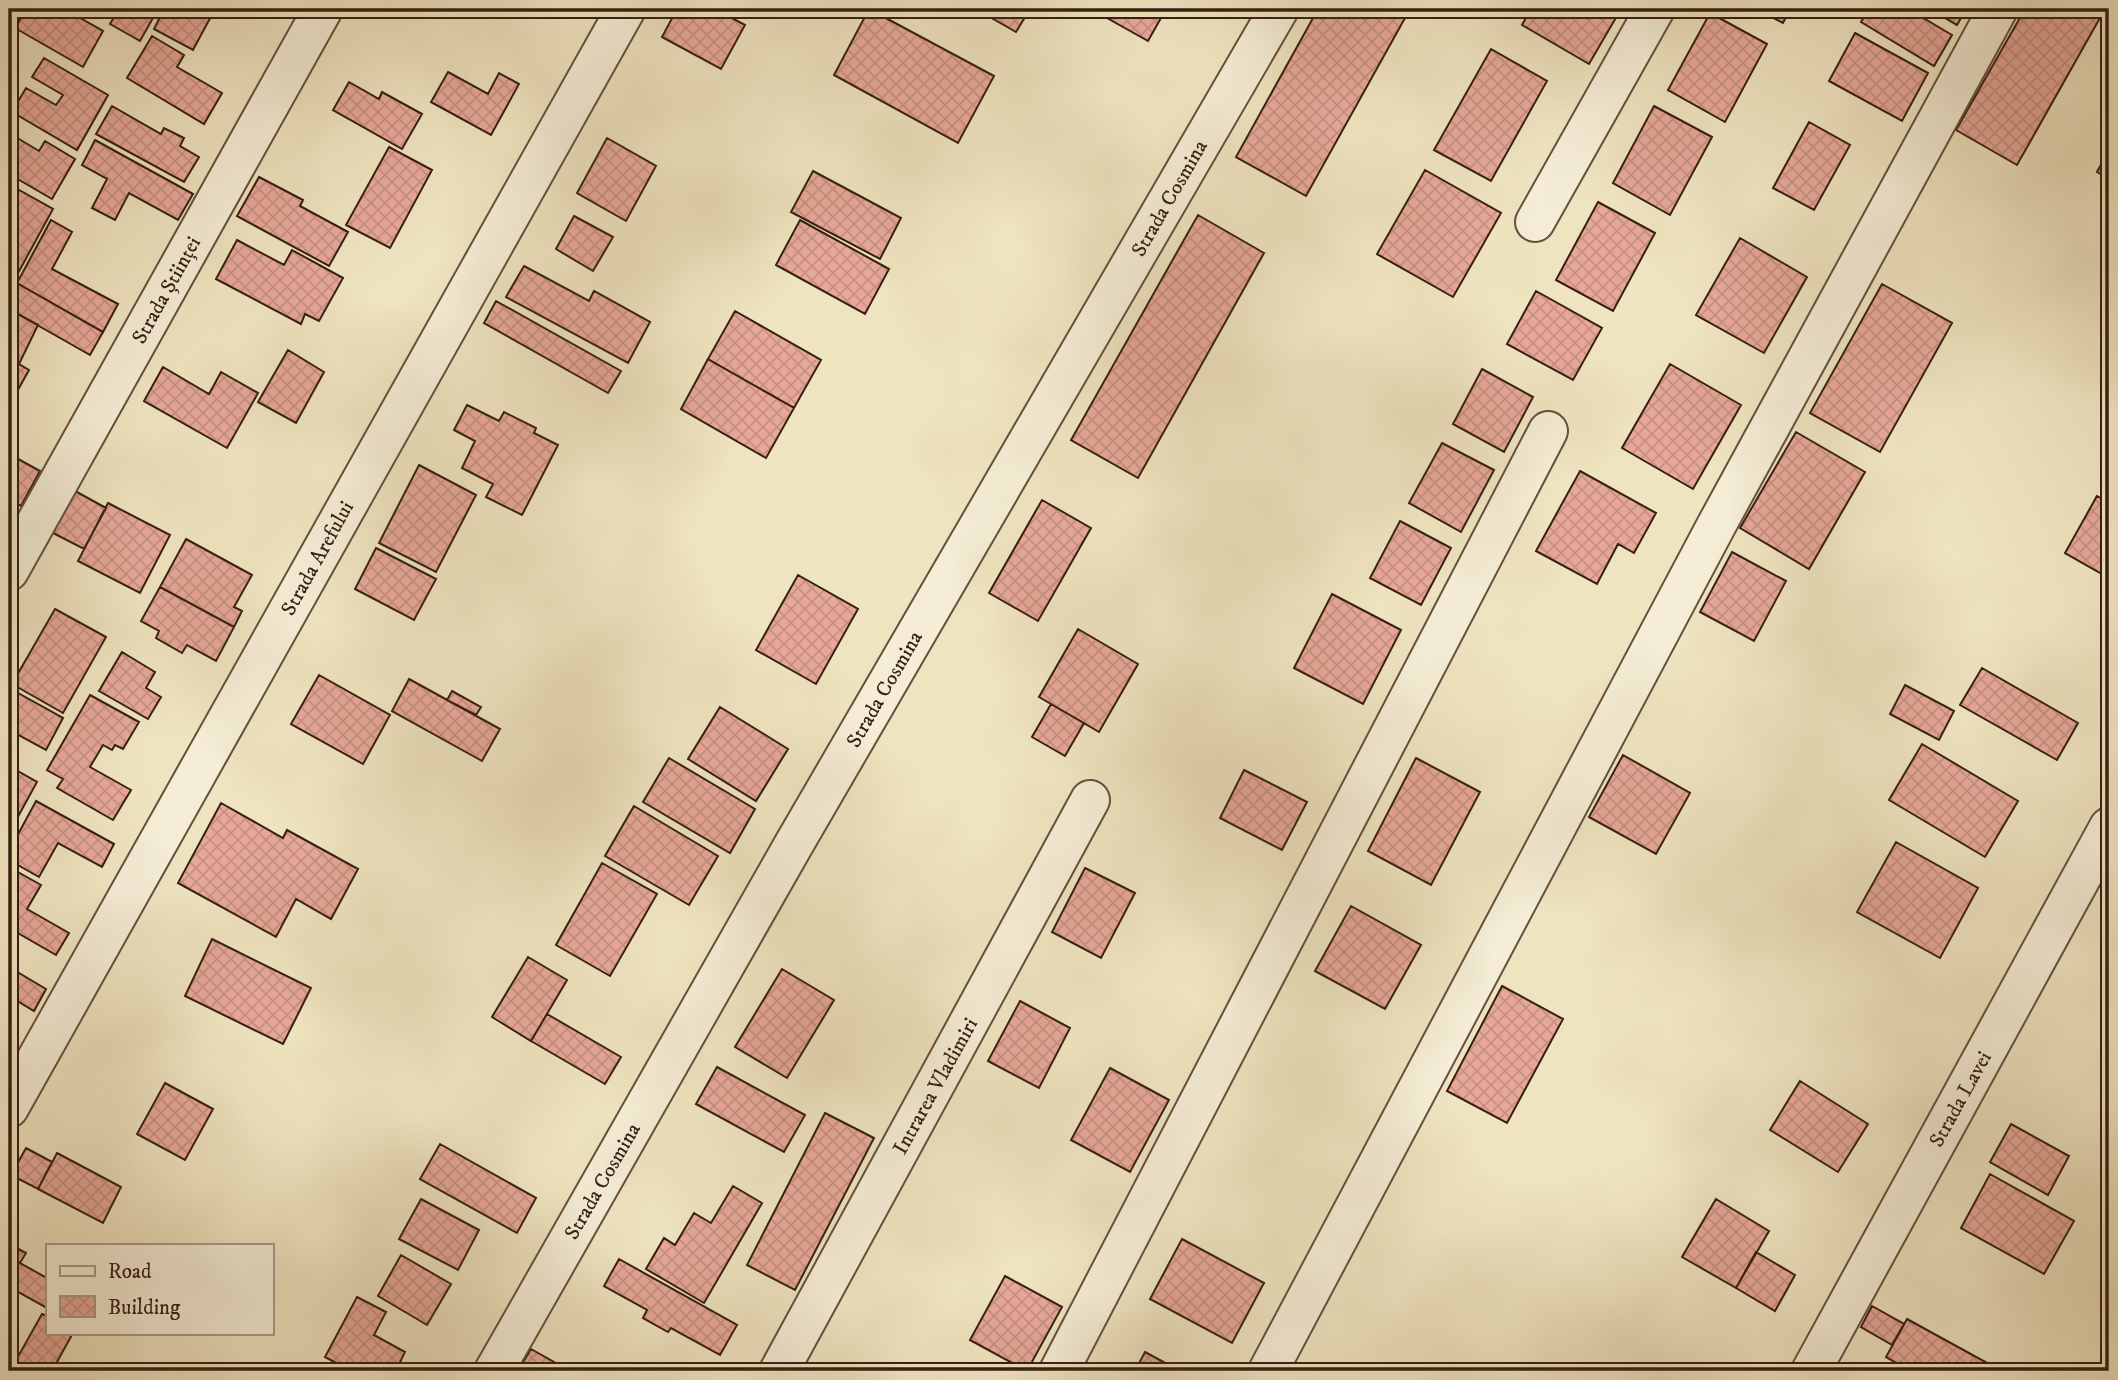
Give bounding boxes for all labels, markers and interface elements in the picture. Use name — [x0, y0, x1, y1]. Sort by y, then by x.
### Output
street label: Strada Cosmina — [1126, 135, 1214, 262]
street label: Strada Științei — [127, 232, 207, 349]
street label: Strada Arefului — [276, 497, 360, 620]
street label: Strada Cosmina — [841, 626, 929, 753]
street label: Intrarea Vladimiri — [888, 1014, 984, 1159]
street label: Strada Lavei — [1924, 1047, 1998, 1152]
street label: Strada Cosmina — [559, 1118, 647, 1245]
legend — [46, 1244, 273, 1334]
text: Road — [108, 1259, 152, 1285]
text: Building — [108, 1295, 181, 1321]

